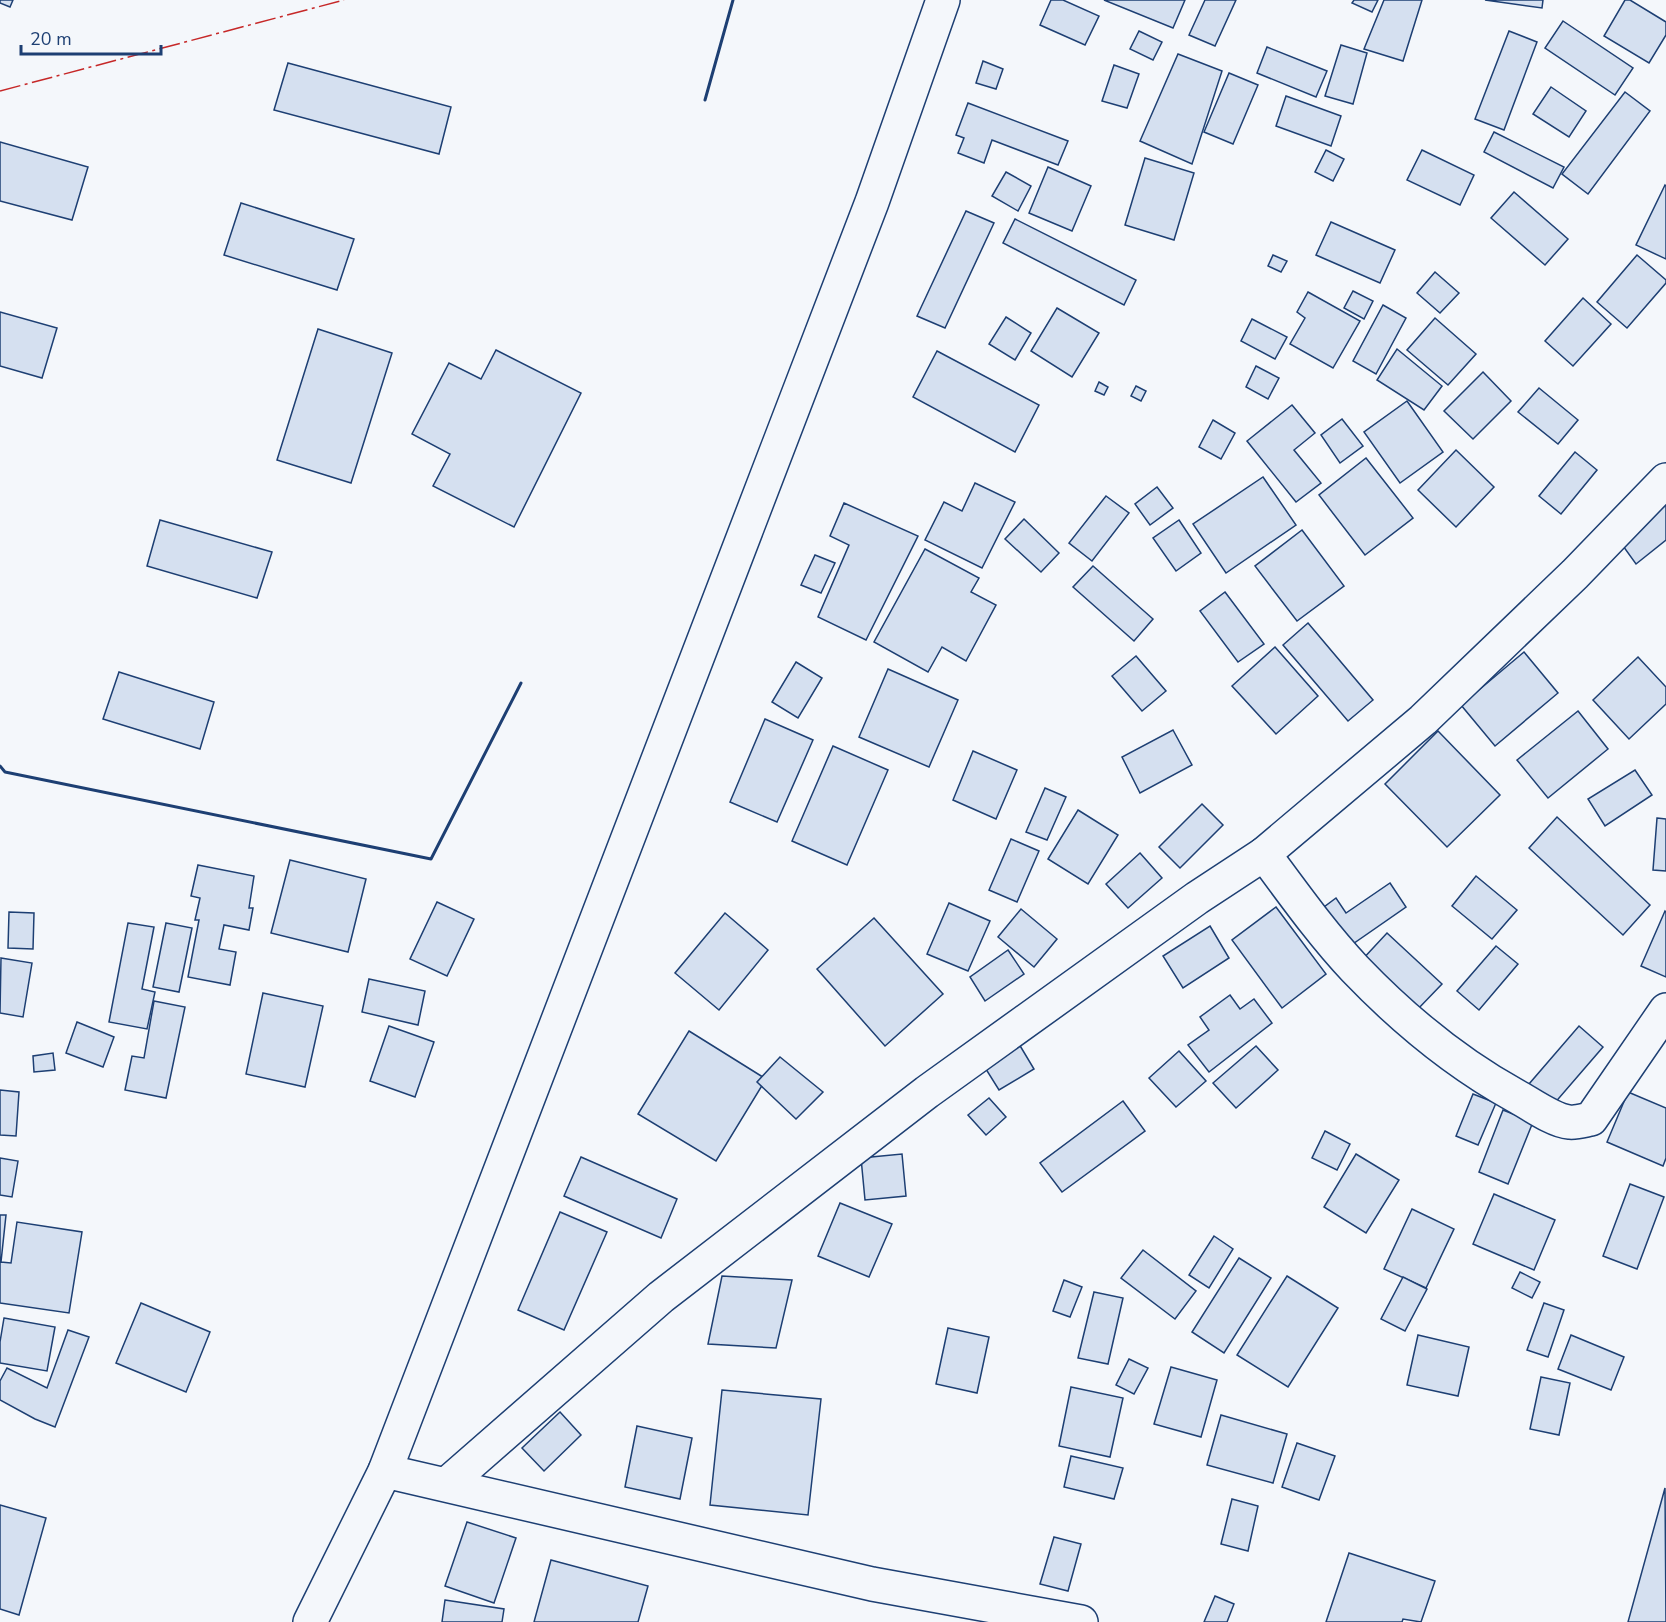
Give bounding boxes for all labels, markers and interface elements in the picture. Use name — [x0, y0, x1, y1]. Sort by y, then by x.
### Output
scale bar — [21, 18, 160, 56]
text: 20 m — [30, 27, 72, 51]

